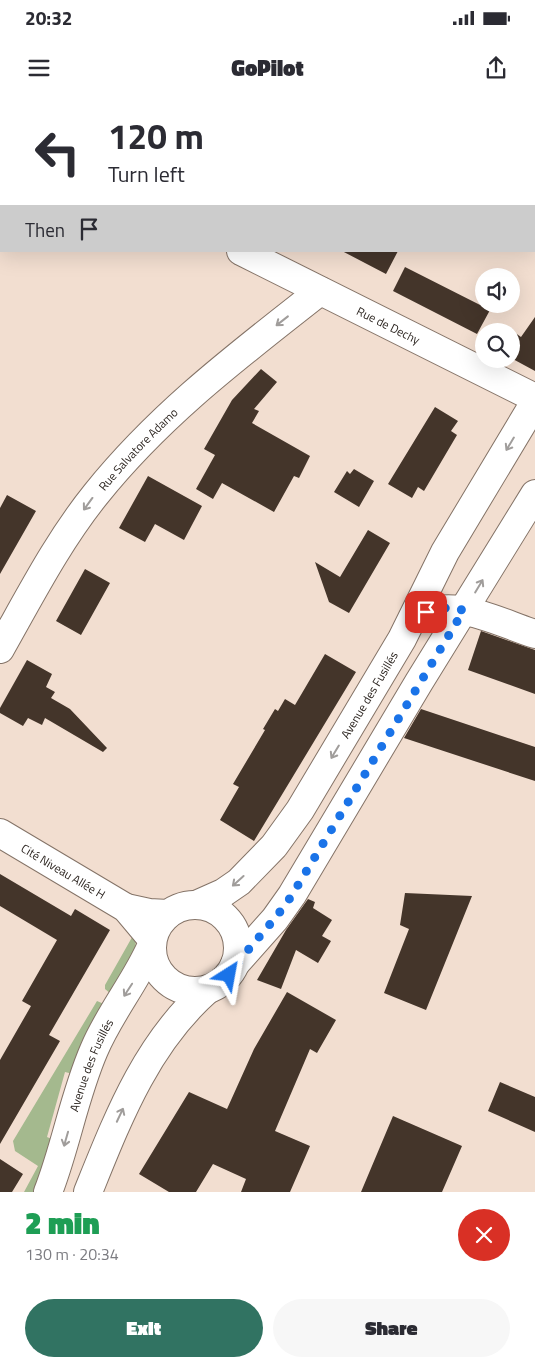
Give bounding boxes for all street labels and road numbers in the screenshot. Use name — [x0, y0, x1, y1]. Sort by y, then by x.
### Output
street label: Rue de Dechy — [354, 301, 424, 349]
street label: Rue Salvatore Adamo — [93, 403, 182, 494]
street label: Avenue des Fusillés — [335, 647, 403, 742]
street label: Cité Niveau Allée H — [18, 838, 109, 903]
street label: Avenue des Fusillés — [64, 1015, 118, 1114]

